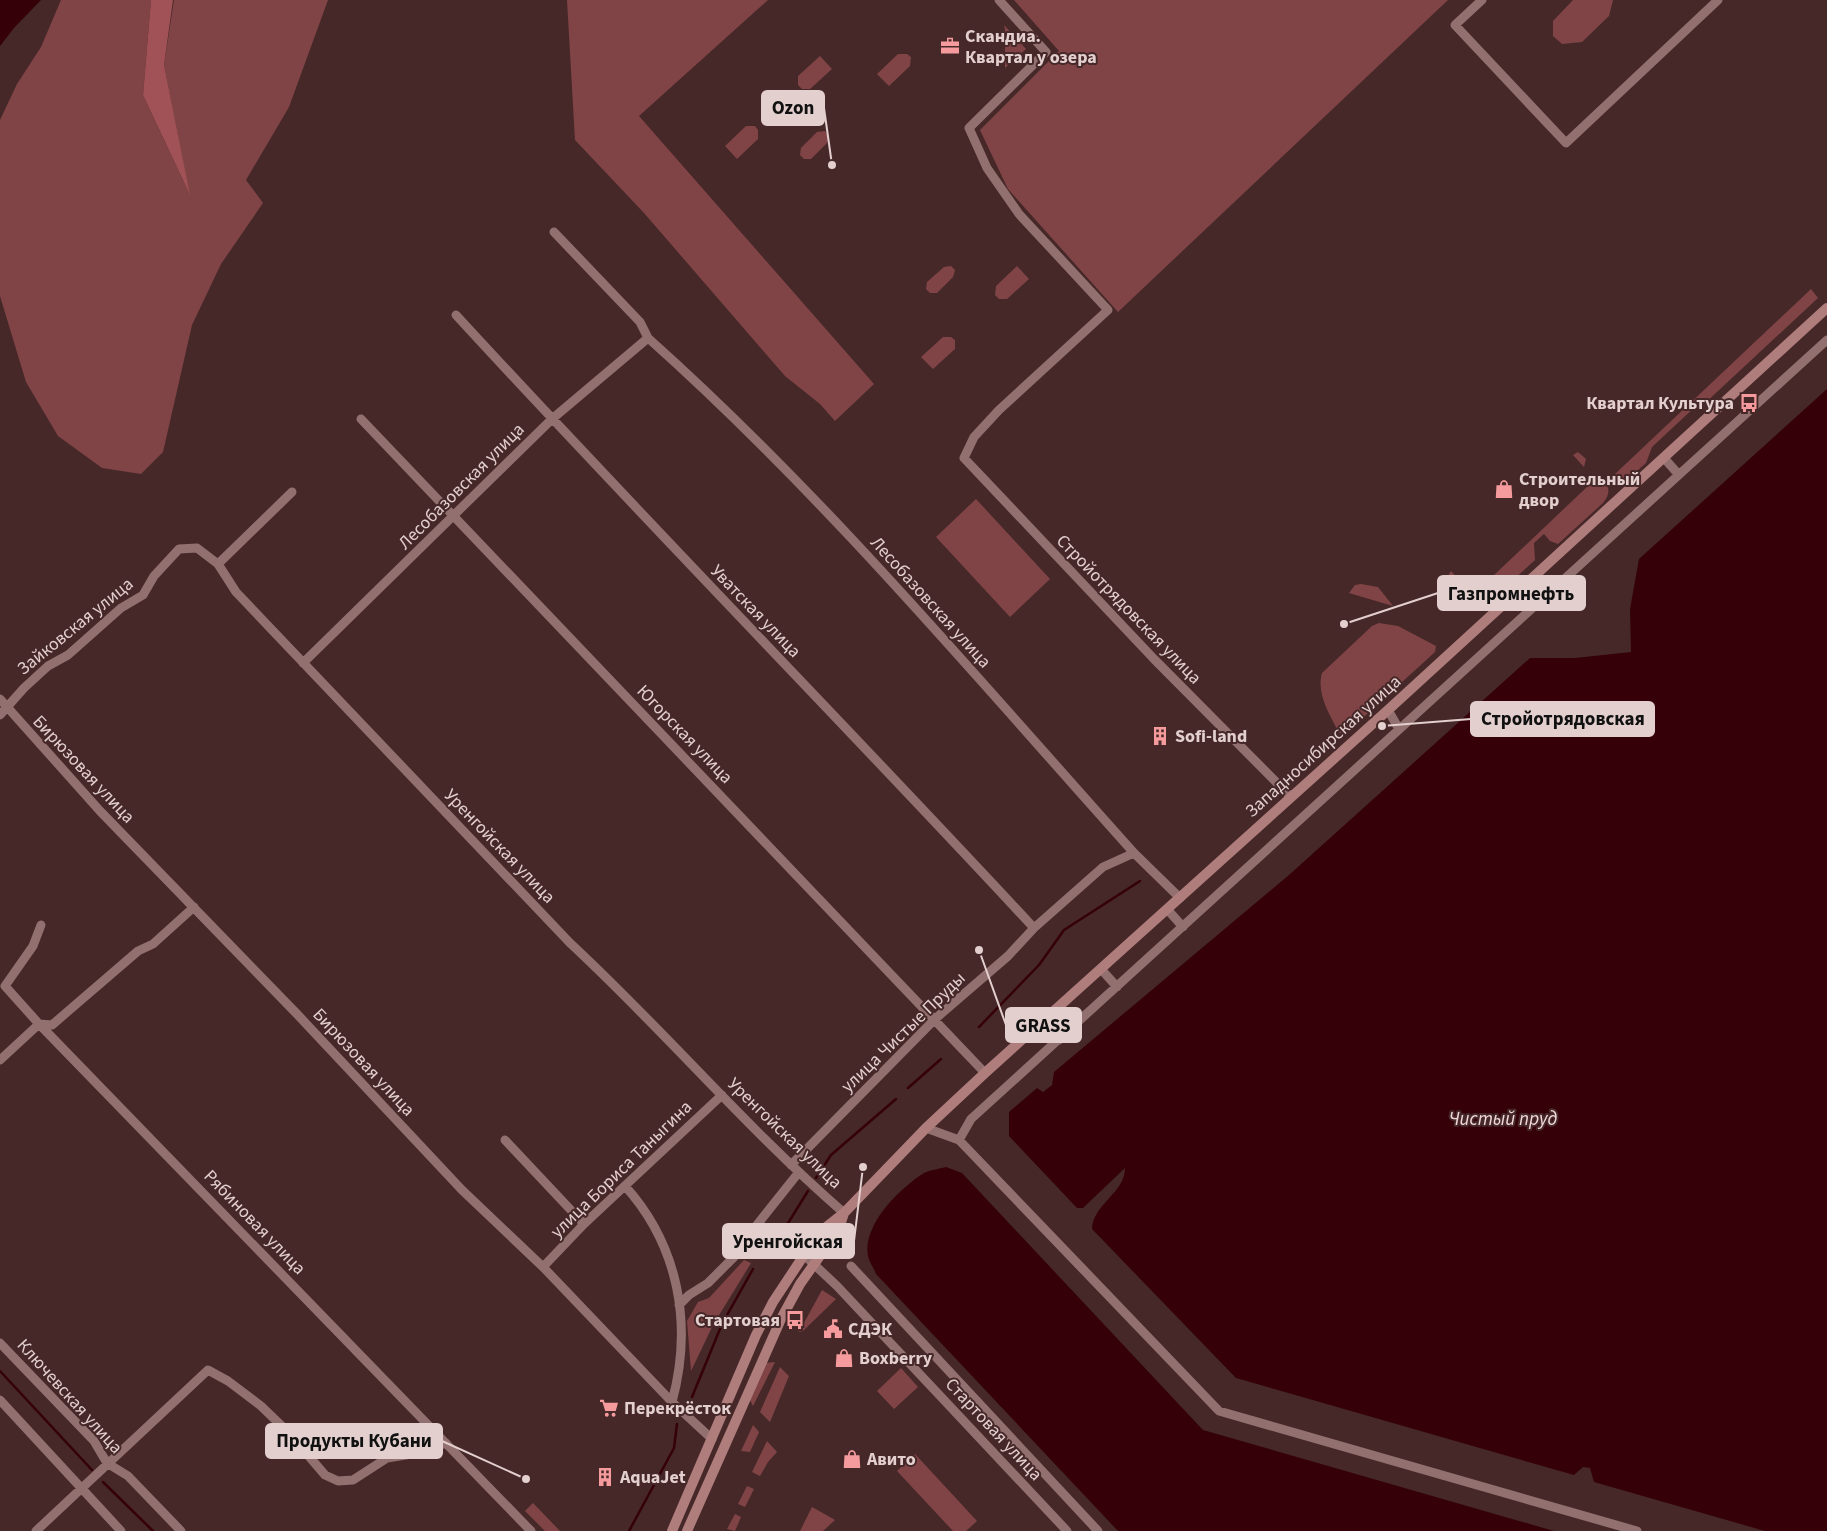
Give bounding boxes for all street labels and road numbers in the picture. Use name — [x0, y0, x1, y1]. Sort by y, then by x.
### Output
street label: Лесобазовская улица — [393, 418, 530, 555]
street label: Стройотрядовская улица — [1050, 529, 1207, 690]
street label: Лесобазовская улица — [865, 531, 997, 674]
street label: Уватская улица — [705, 559, 807, 663]
street label: Зайковская улица — [12, 572, 139, 681]
street label: Западносибирская улица — [1240, 670, 1407, 823]
street label: Югорская улица — [631, 679, 738, 789]
street label: Бирюзовая улица — [27, 710, 140, 829]
street label: Уренгойская улица — [438, 784, 561, 909]
street label: улица Чистые Пруды — [836, 966, 971, 1098]
street label: Бирюзовая улица — [307, 1003, 420, 1122]
street label: Уренгойская улица — [722, 1072, 847, 1195]
street label: улица Бориса Таныгина — [545, 1095, 698, 1244]
street label: Рябиновая улица — [198, 1164, 311, 1280]
street label: Ключевская улица — [11, 1333, 128, 1459]
street label: Стартовая улица — [939, 1372, 1048, 1486]

